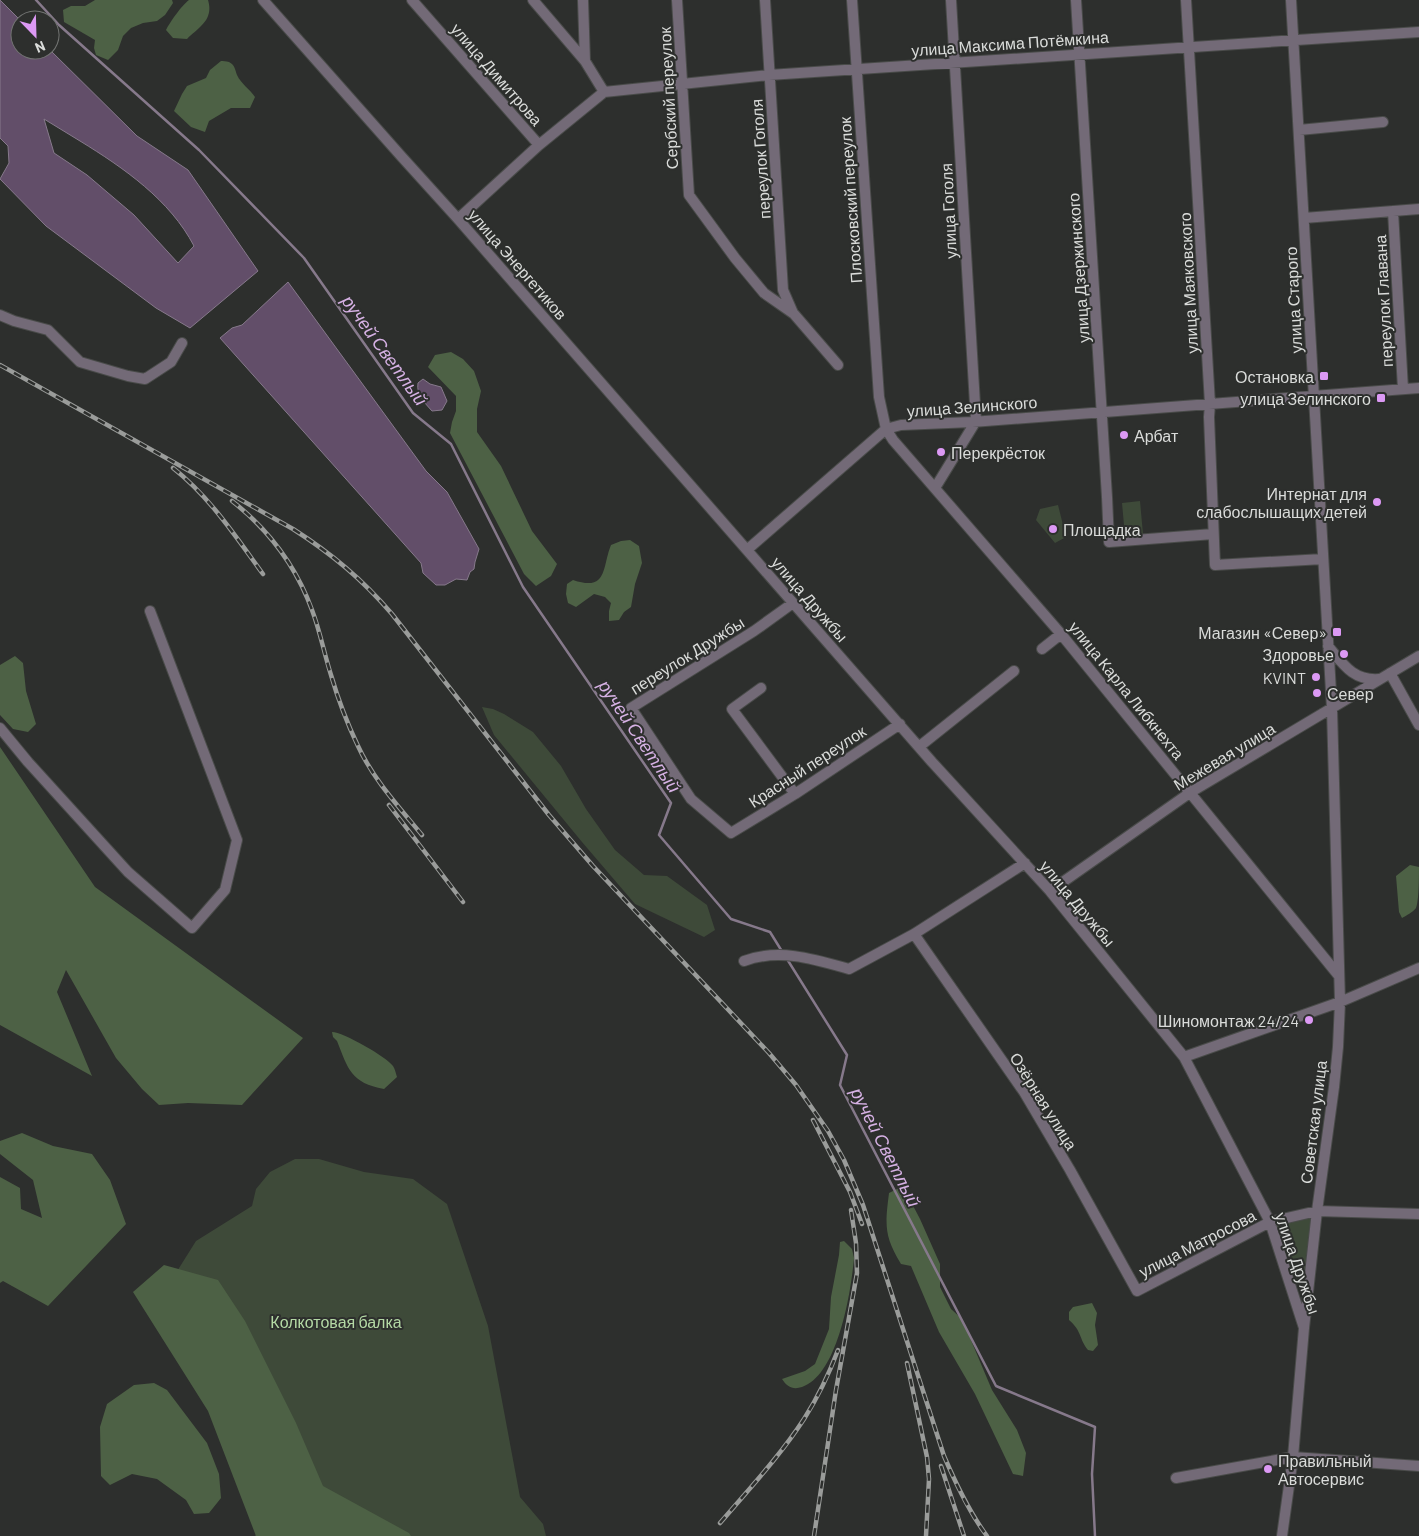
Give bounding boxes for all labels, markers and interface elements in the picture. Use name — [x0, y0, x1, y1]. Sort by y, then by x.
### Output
north arrow — [10, 10, 60, 60]
street label: улица Димитрова — [447, 19, 547, 129]
street label: Сербский переулок — [655, 25, 681, 170]
street label: улица Максима Потёмкина — [911, 27, 1109, 59]
text: N — [33, 38, 48, 57]
street label: переулок Гоголя — [746, 98, 774, 220]
street label: Плосковский переулок — [835, 115, 865, 284]
street label: улица Гоголя — [936, 163, 960, 259]
street label: улица Дзержинского — [1063, 192, 1093, 344]
street label: улица Энергетиков — [465, 205, 571, 323]
street label: улица Маяковского — [1175, 212, 1201, 354]
street label: переулок Главана — [1370, 234, 1396, 368]
street label: улица Старого — [1281, 246, 1305, 354]
water label: ручей Светлый — [337, 290, 432, 409]
place label: Остановка — [1235, 367, 1314, 386]
marker: Остановка — [1318, 370, 1330, 382]
place label: улица Зелинского — [1240, 389, 1371, 408]
street label: улица Зелинского — [906, 392, 1038, 420]
marker: улица Зелинского — [1375, 392, 1387, 404]
place label: Арбат — [1134, 426, 1179, 445]
marker: Арбат — [1118, 429, 1130, 441]
place label: Перекрёсток — [951, 443, 1046, 462]
marker: Перекрёсток — [935, 446, 947, 458]
place label: Интернат для слабослышащих детей — [1196, 484, 1367, 521]
marker: Интернат для слабослышащих детей — [1371, 496, 1383, 508]
place label: Площадка — [1063, 520, 1141, 539]
marker: Площадка — [1047, 523, 1059, 535]
street label: улица Дружбы — [768, 553, 852, 645]
street label: переулок Дружбы — [627, 612, 747, 698]
street label: улица Карла Либкнехта — [1065, 617, 1189, 763]
place label: Магазин «Север» — [1198, 623, 1327, 642]
marker: Магазин «Север» — [1331, 626, 1343, 638]
place label: Здоровье — [1263, 645, 1334, 664]
marker: Здоровье — [1338, 648, 1350, 660]
place label: KVINT — [1263, 668, 1306, 687]
marker: KVINT — [1310, 671, 1322, 683]
water label: ручей Светлый — [594, 675, 686, 796]
place label: Север — [1327, 684, 1374, 703]
marker: Север — [1311, 687, 1323, 699]
street label: Межевая улица — [1170, 718, 1278, 794]
street label: Красный переулок — [745, 721, 870, 811]
street label: улица Дружбы — [1037, 856, 1119, 950]
place label: Шиномонтаж 24/24 — [1158, 1011, 1299, 1030]
marker: Шиномонтаж 24/24 — [1303, 1014, 1315, 1026]
street label: Озёрная улица — [1006, 1049, 1082, 1153]
street label: Советская улица — [1296, 1059, 1330, 1185]
water label: ручей Светлый — [846, 1083, 926, 1210]
street label: улица Матросова — [1135, 1205, 1259, 1281]
street label: улица Дружбы — [1272, 1210, 1324, 1316]
park label: Колкотовая балка — [270, 1312, 402, 1331]
place label: Правильный Автосервис — [1278, 1451, 1372, 1488]
marker: Правильный Автосервис — [1262, 1463, 1274, 1475]

